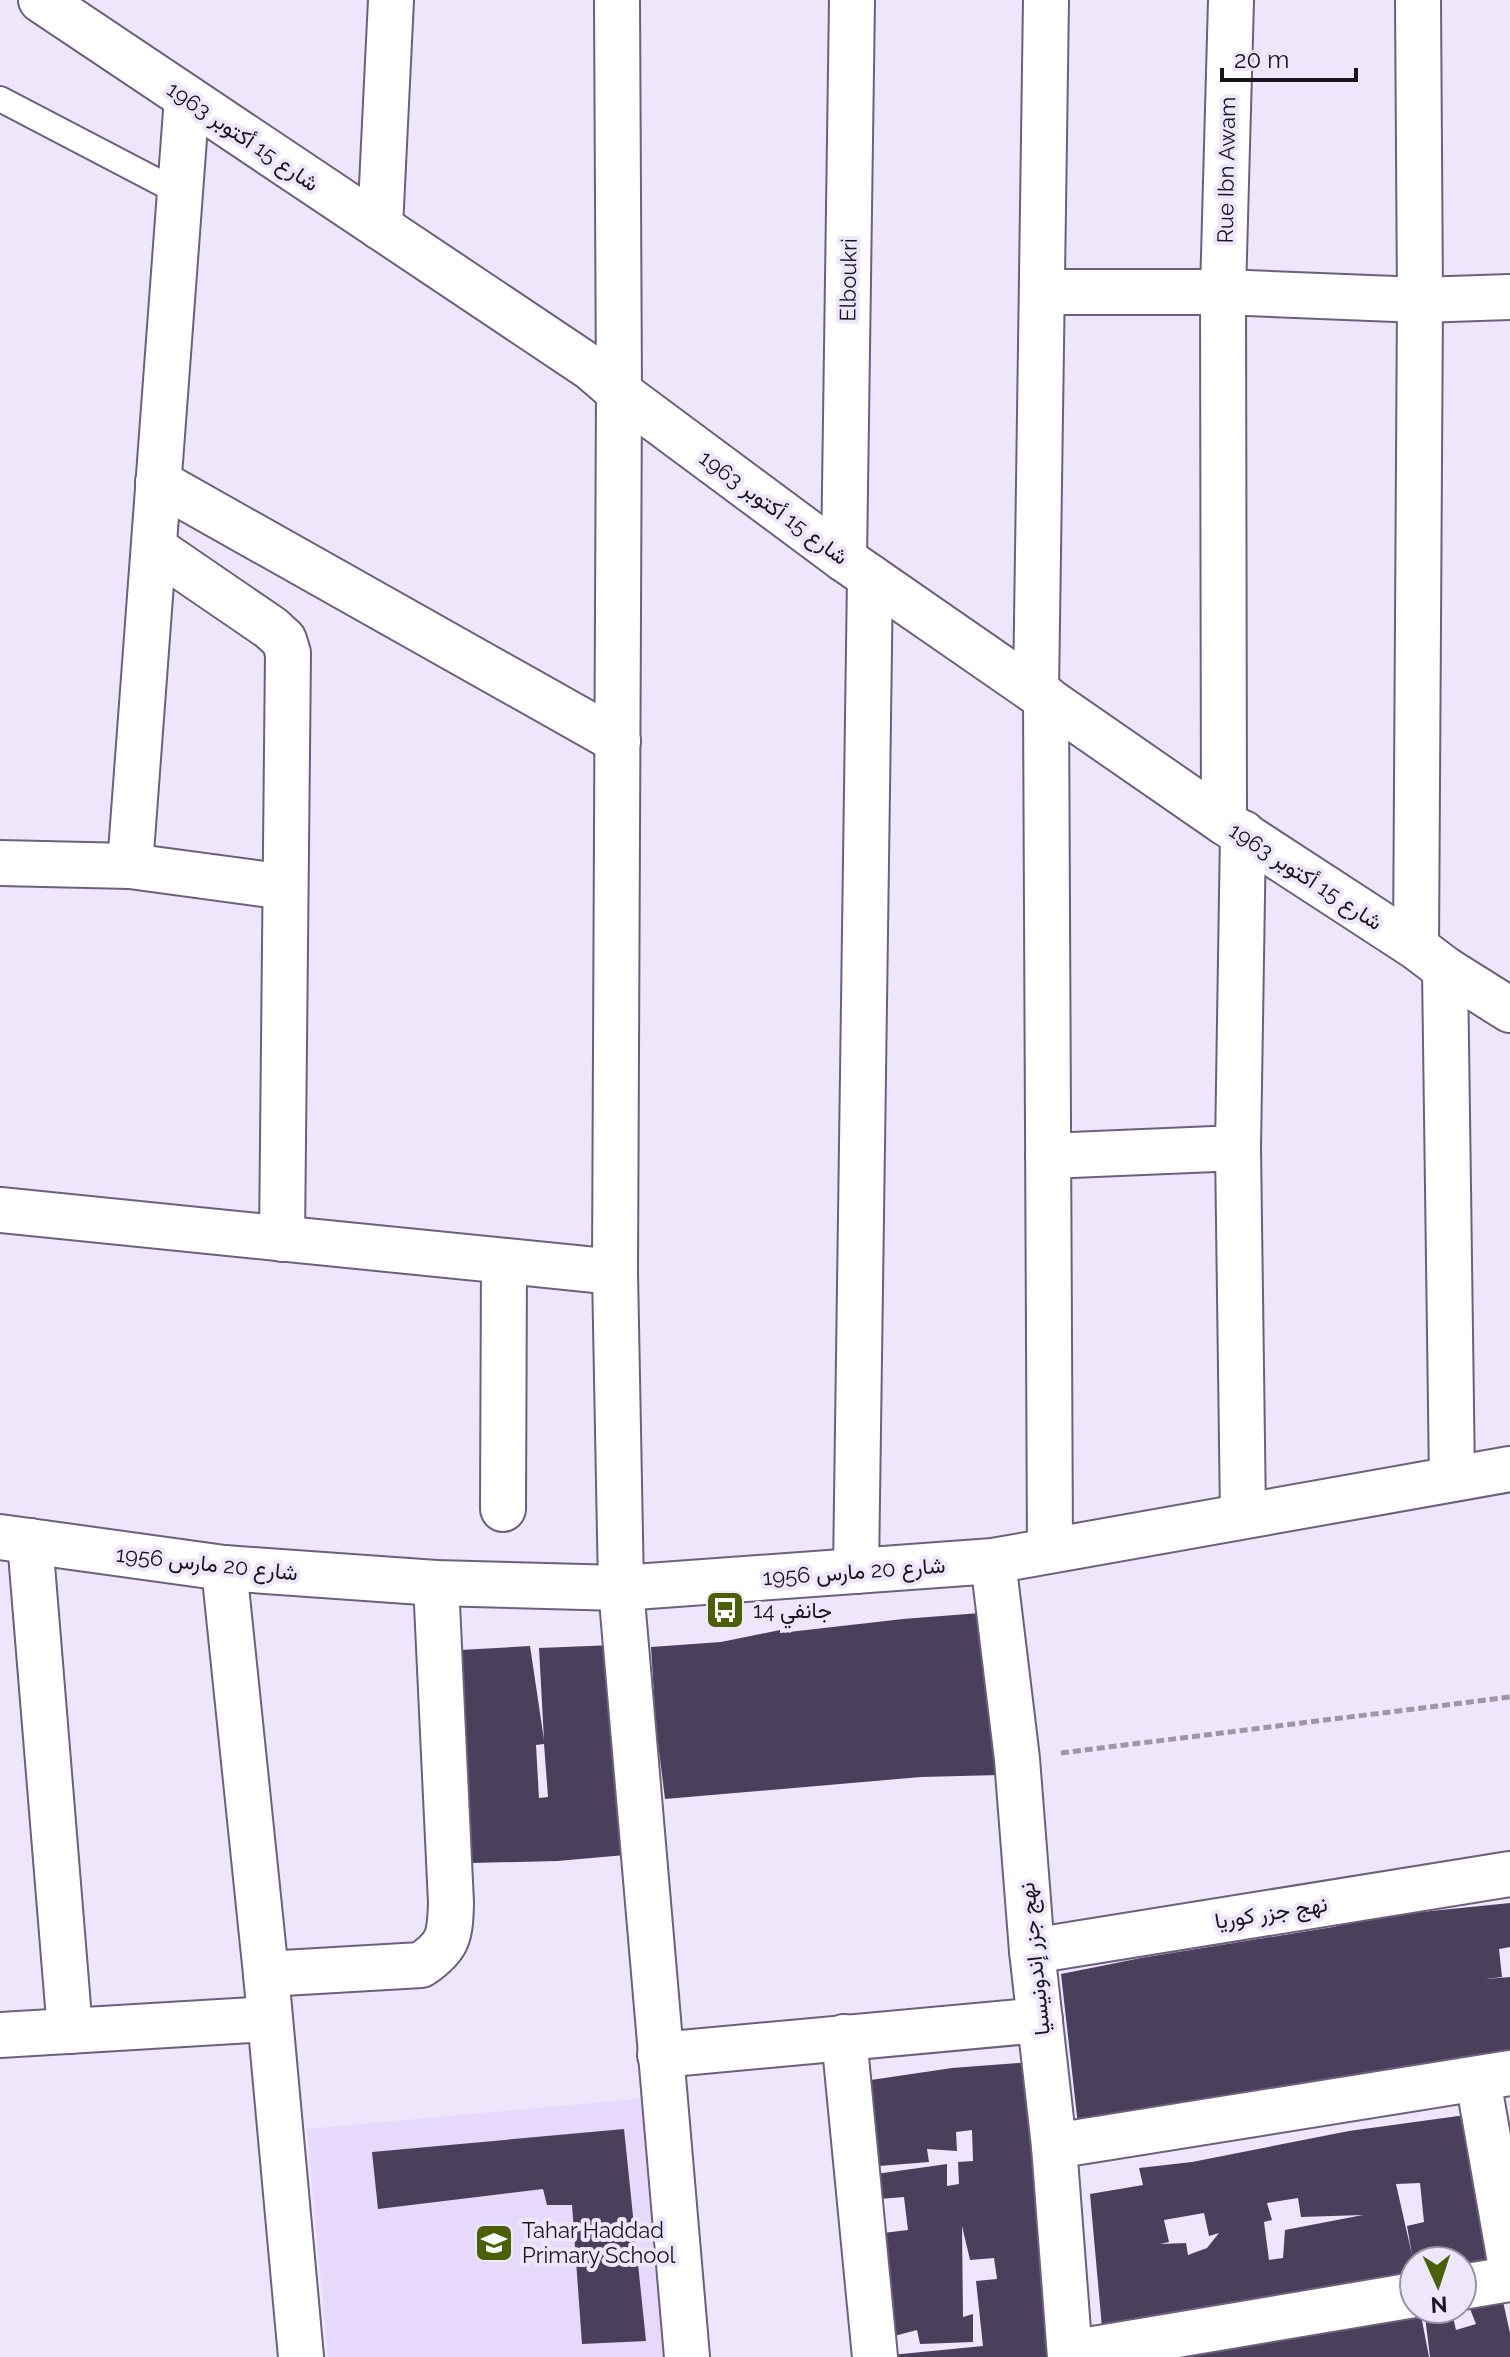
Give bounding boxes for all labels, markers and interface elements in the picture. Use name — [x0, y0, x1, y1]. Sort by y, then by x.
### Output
scale bar — [1222, 32, 1356, 82]
text: 20 m — [1234, 45, 1289, 74]
street label: شارع 15 أكتوبر 1963 — [161, 76, 324, 198]
street label: Rue Ibn Awam — [1212, 97, 1240, 243]
street label: Elboukri — [834, 238, 862, 322]
street label: شارع 15 أكتوبر 1963 — [693, 444, 853, 571]
street label: شارع 15 أكتوبر 1963 — [1223, 817, 1387, 937]
street label: شارع 20 مارس 1956 — [114, 1541, 299, 1587]
street label: شارع 20 مارس 1956 — [762, 1552, 946, 1592]
bus stop icon: 14 جانفي — [704, 1589, 746, 1631]
place label: 14 جانفي — [753, 1597, 832, 1629]
street label: نهج جزر إندونيسيا — [1013, 1881, 1057, 2037]
street label: نهج جزر كوريا — [1213, 1890, 1330, 1936]
place label: Tahar Haddad Primary School — [522, 2217, 676, 2268]
school or university icon: Tahar Haddad Primary School — [473, 2222, 515, 2264]
north arrow — [1398, 2245, 1478, 2325]
text: N — [1430, 2292, 1448, 2318]

